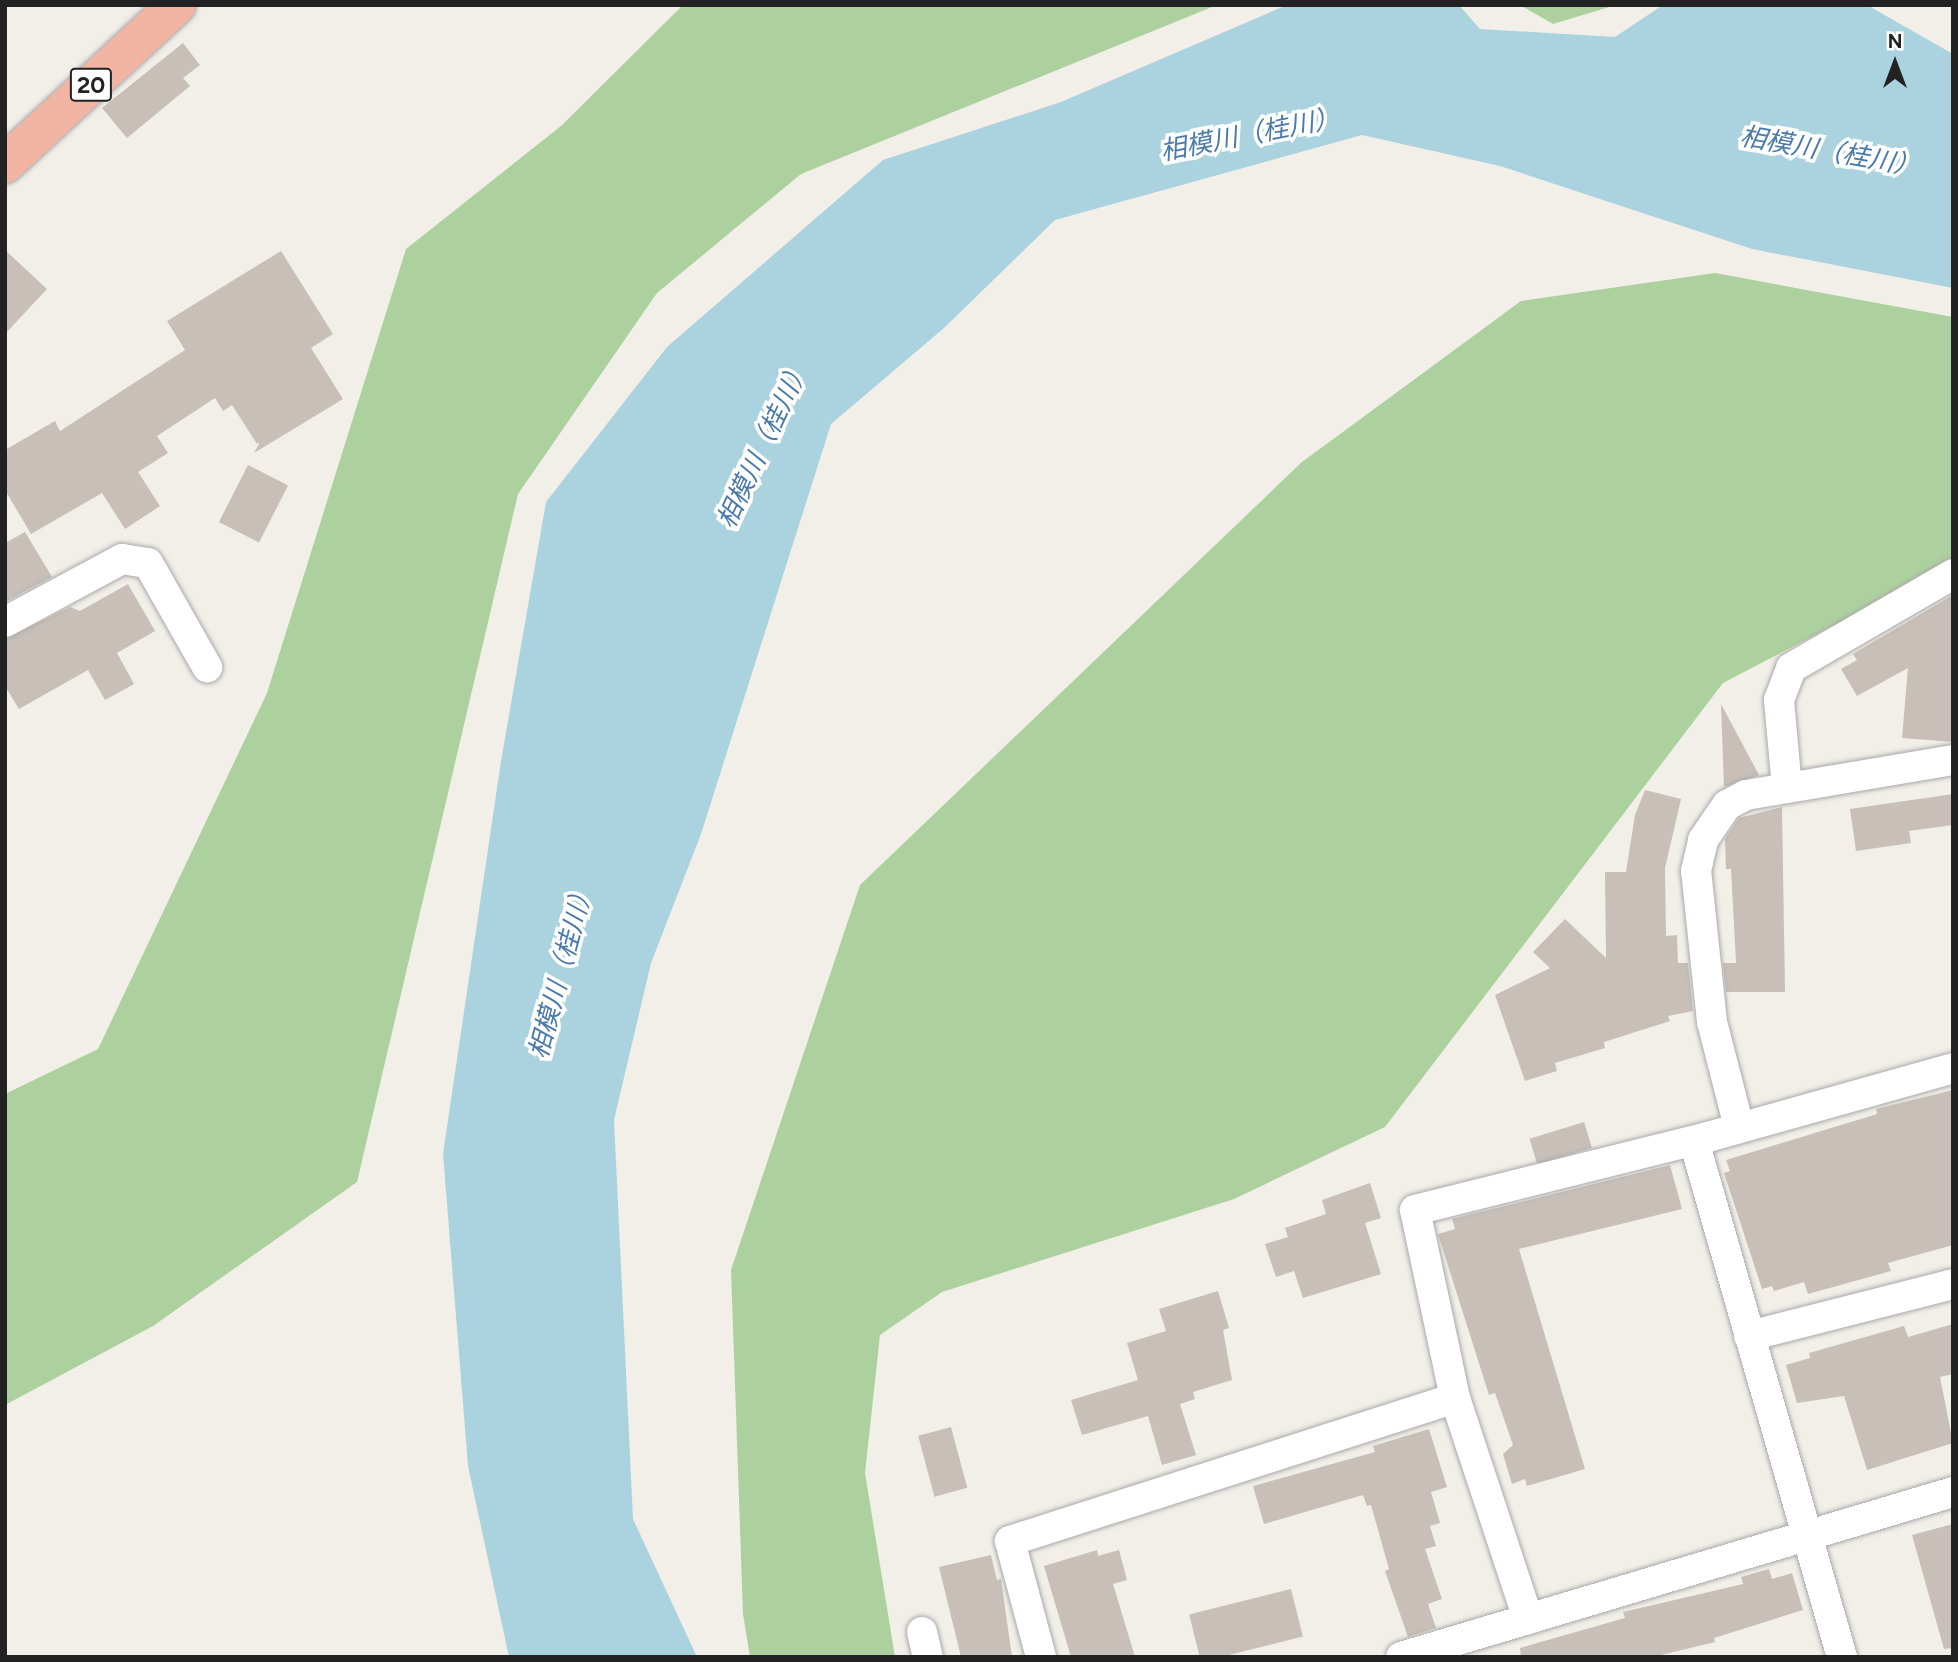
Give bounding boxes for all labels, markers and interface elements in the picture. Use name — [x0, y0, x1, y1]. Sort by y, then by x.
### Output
north arrow — [1860, 28, 1930, 98]
text: N — [1888, 30, 1902, 53]
road number: 20 — [68, 66, 114, 104]
water label: 相模川（桂川） — [1158, 102, 1342, 168]
water label: 相模川（桂川） — [1738, 121, 1922, 183]
water label: 相模川（桂川） — [711, 355, 817, 533]
water label: 相模川（桂川） — [523, 878, 601, 1062]

